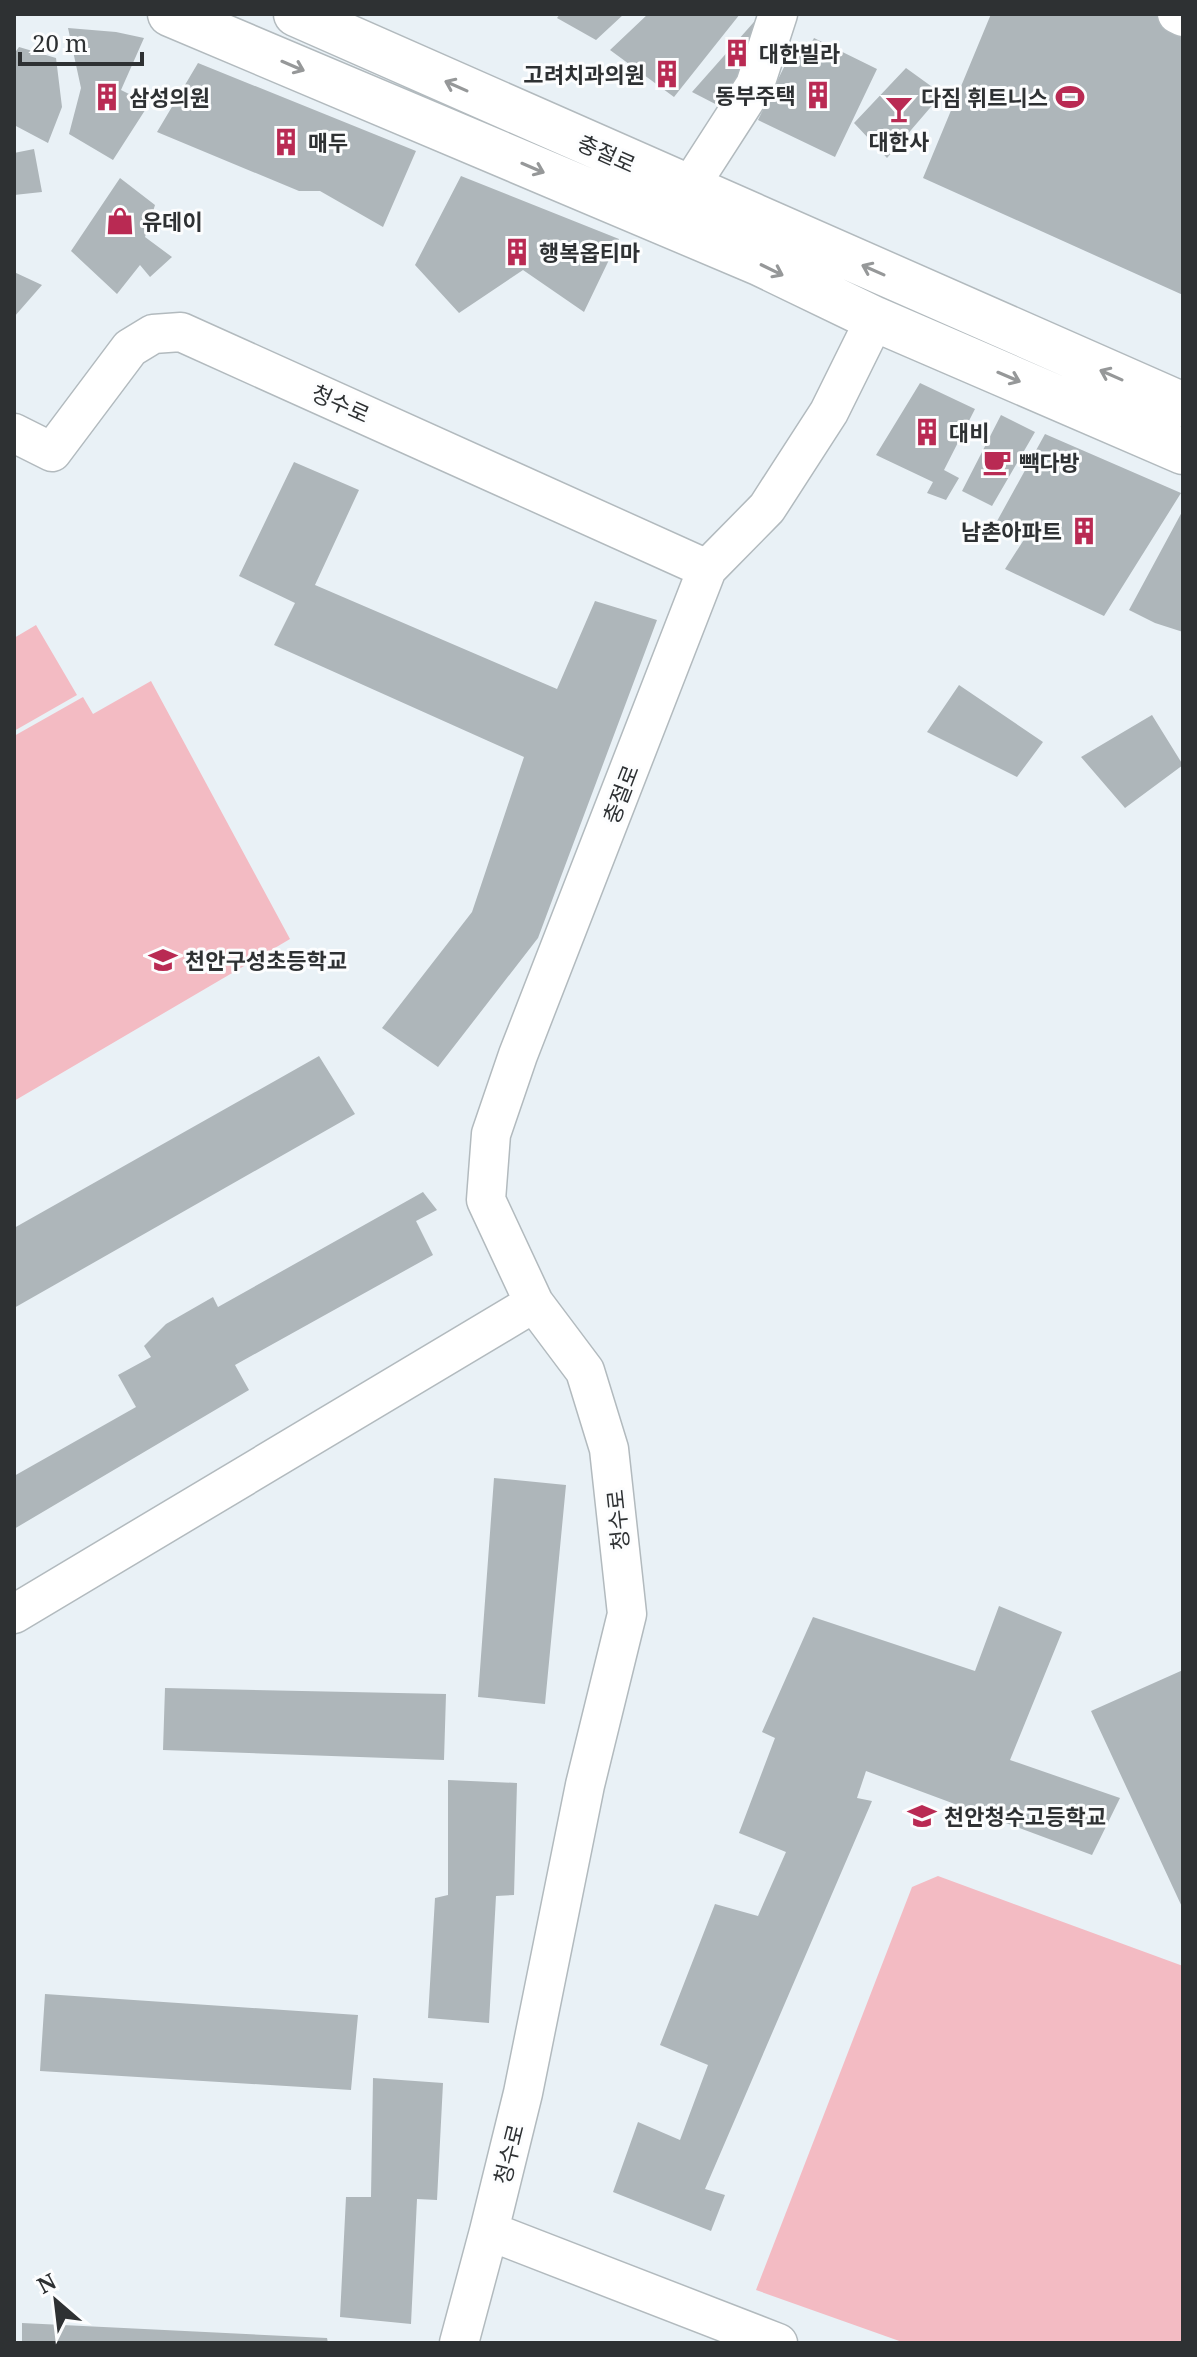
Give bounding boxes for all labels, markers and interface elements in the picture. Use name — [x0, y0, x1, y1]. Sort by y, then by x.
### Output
scale bar — [20, 16, 142, 66]
text: 20 m — [32, 26, 88, 59]
building icon: 대한빌라 — [722, 38, 752, 68]
place label: 대한빌라 — [759, 38, 840, 68]
place label: 고려치과의원 — [524, 59, 645, 89]
building icon: 고려치과의원 — [652, 59, 682, 89]
one-way arrow — [281, 60, 305, 75]
one-way arrow — [444, 77, 469, 92]
place label: 동부주택 — [715, 80, 796, 110]
building icon: 동부주택 — [803, 80, 833, 110]
building icon: 삼성의원 — [92, 82, 122, 112]
place label: 삼성의원 — [129, 82, 210, 112]
place label: 다짐 휘트니스 — [921, 82, 1048, 112]
sports icon: 다짐 휘트니스 — [1055, 82, 1085, 112]
bar icon: 대한사 — [884, 94, 914, 124]
place label: 대한사 — [869, 126, 929, 156]
building icon: 매두 — [271, 127, 301, 157]
place label: 매두 — [308, 127, 348, 157]
street label: 충절로 — [573, 127, 641, 179]
one-way arrow — [520, 161, 545, 176]
shop icon: 유데이 — [105, 206, 135, 236]
place label: 유데이 — [142, 206, 203, 236]
building icon: 행복옵티마 — [502, 237, 532, 267]
place label: 행복옵티마 — [539, 237, 640, 267]
one-way arrow — [861, 262, 886, 277]
one-way arrow — [760, 263, 784, 278]
one-way arrow — [1099, 367, 1124, 382]
one-way arrow — [996, 370, 1021, 385]
street label: 청수로 — [307, 377, 375, 429]
building icon: 대비 — [912, 417, 942, 447]
place label: 대비 — [949, 417, 989, 447]
cafe icon: 빽다방 — [982, 447, 1012, 477]
place label: 빽다방 — [1019, 447, 1080, 477]
place label: 남촌아파트 — [961, 516, 1062, 546]
building icon: 남촌아파트 — [1069, 516, 1099, 546]
street label: 충절로 — [595, 760, 645, 828]
school or university icon: 천안구성초등학교 — [148, 945, 178, 975]
place label: 천안구성초등학교 — [185, 945, 347, 975]
street label: 청수로 — [599, 1488, 635, 1552]
school or university icon: 천안청수고등학교 — [907, 1801, 937, 1831]
place label: 천안청수고등학교 — [944, 1801, 1106, 1831]
street label: 청수로 — [486, 2121, 530, 2187]
north arrow — [16, 2261, 96, 2341]
text: N — [31, 2265, 61, 2300]

